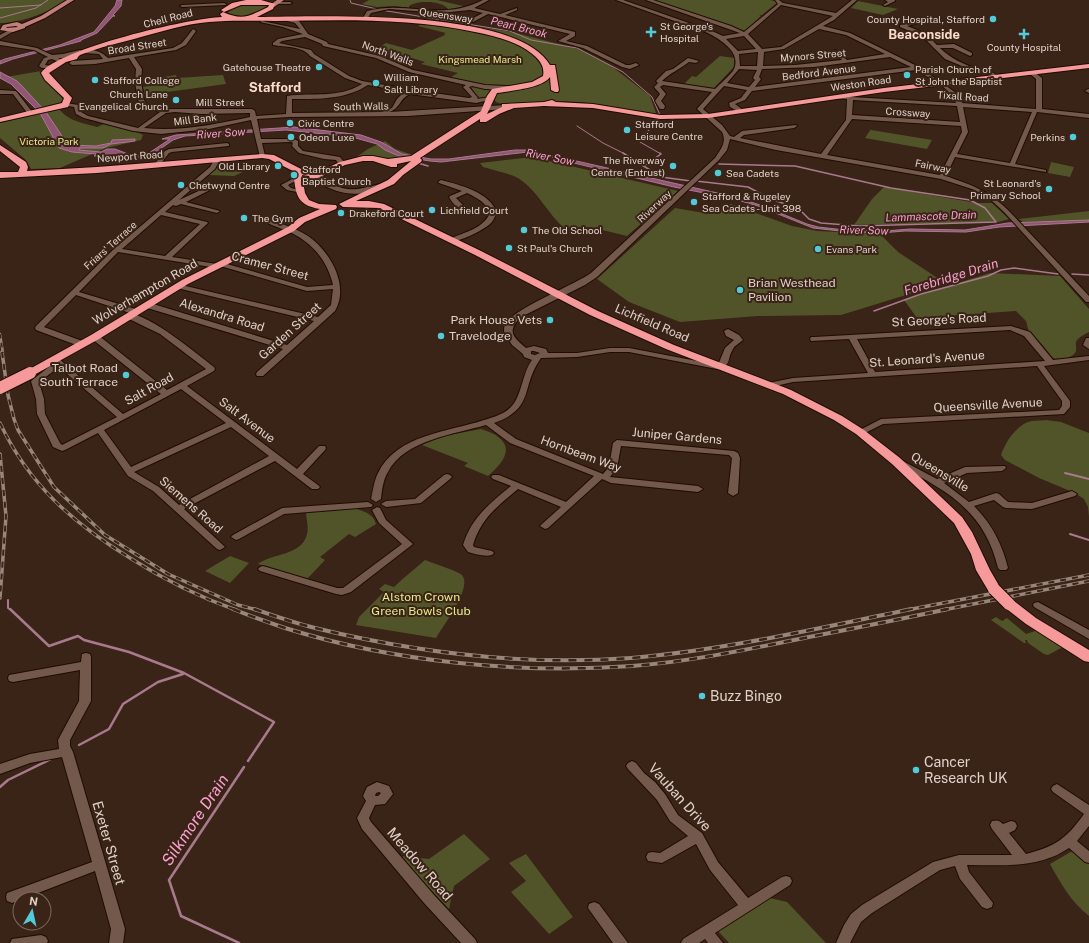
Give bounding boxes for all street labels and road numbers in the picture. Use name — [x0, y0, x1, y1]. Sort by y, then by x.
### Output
street label: Queensway — [419, 5, 474, 25]
street label: Chell Road — [142, 6, 194, 30]
street label: Broad Street — [107, 35, 167, 57]
street label: North Walls — [360, 38, 416, 68]
street label: Mynors Street — [780, 46, 847, 64]
street label: Bedford Avenue — [781, 61, 857, 82]
street label: Weston Road — [830, 73, 892, 93]
street label: Tixall Road — [937, 88, 989, 104]
street label: Mill Street — [196, 96, 245, 108]
street label: South Walls — [333, 100, 389, 112]
street label: Crossway — [885, 104, 931, 120]
street label: Mill Bank — [173, 110, 218, 128]
street label: Newport Road — [97, 148, 163, 164]
street label: Fairway — [914, 156, 953, 176]
street label: Riverway — [634, 187, 674, 225]
street label: Friars' Terrace — [81, 218, 139, 272]
street label: Cramer Street — [230, 249, 310, 283]
street label: Wolverhampton Road — [90, 256, 200, 328]
street label: Alexandra Road — [178, 295, 266, 335]
street label: Garden Street — [256, 299, 324, 363]
street label: Lichfield Road — [613, 301, 691, 345]
street label: St George's Road — [891, 311, 987, 329]
street label: St. Leonard's Avenue — [869, 348, 985, 370]
street label: Salt Road — [122, 370, 176, 408]
street label: Salt Avenue — [216, 394, 278, 446]
street label: Queensville Avenue — [933, 395, 1043, 415]
street label: Juniper Gardens — [631, 425, 723, 447]
street label: Hornbeam Way — [539, 433, 624, 475]
street label: Queensville — [908, 449, 972, 495]
street label: Siemens Road — [157, 474, 225, 536]
street label: Vauban Drive — [645, 760, 715, 834]
street label: Exeter Street — [89, 799, 129, 887]
street label: Meadow Road — [384, 824, 456, 904]

